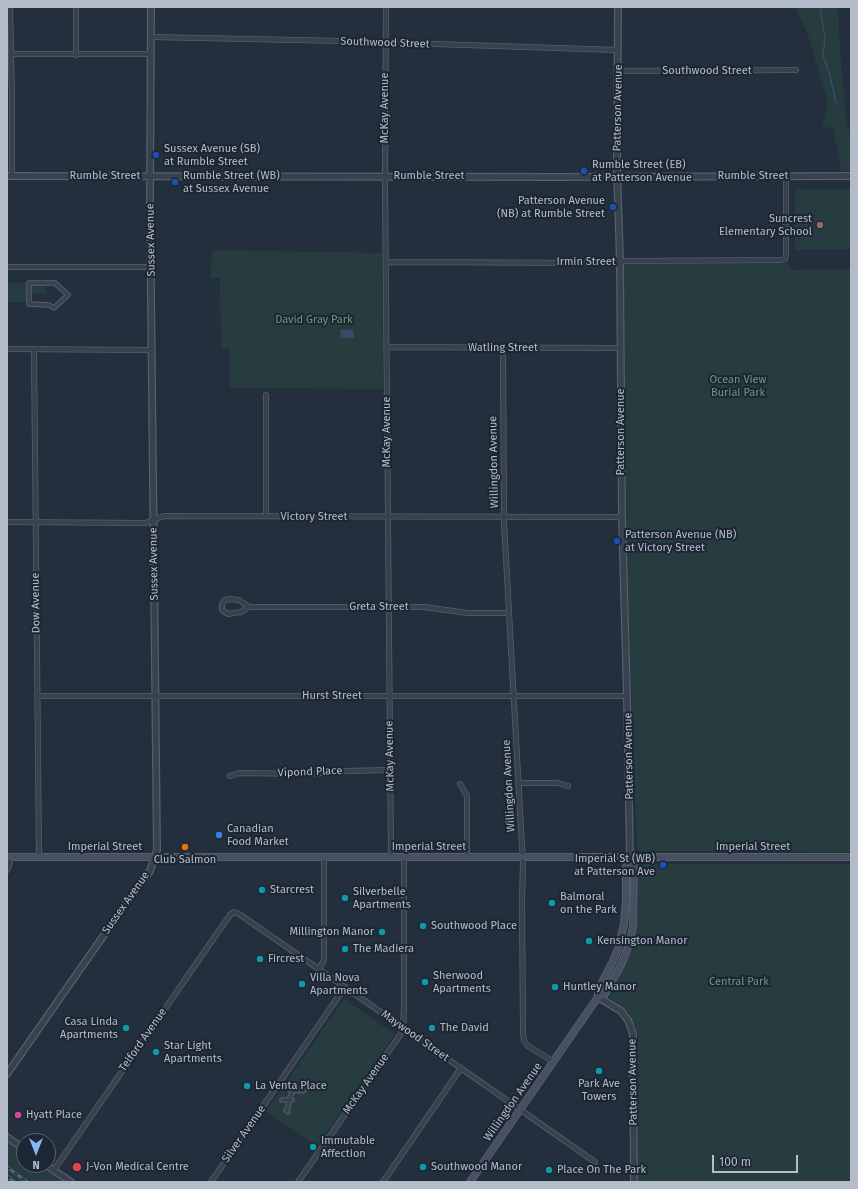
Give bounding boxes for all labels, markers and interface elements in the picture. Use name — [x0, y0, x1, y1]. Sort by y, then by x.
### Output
street label: Southwood Street — [340, 35, 430, 51]
street label: Patterson Avenue — [611, 64, 625, 152]
street label: Southwood Street — [662, 64, 752, 78]
street label: McKay Avenue — [378, 73, 392, 143]
place label: Sussex Avenue (SB) at Rumble Street — [164, 142, 260, 168]
marker: Sussex Avenue (SB) at Rumble Street — [151, 150, 161, 160]
place label: Rumble Street (EB) at Patterson Avenue — [592, 158, 692, 184]
marker: Rumble Street (EB) at Patterson Avenue — [579, 166, 589, 176]
street label: Rumble Street — [70, 169, 140, 183]
place label: Rumble Street (WB) at Sussex Avenue — [183, 169, 280, 195]
street label: Rumble Street — [394, 169, 464, 183]
street label: Rumble Street — [718, 169, 788, 183]
marker: Rumble Street (WB) at Sussex Avenue — [170, 177, 180, 187]
place label: Patterson Avenue (NB) at Rumble Street — [497, 194, 605, 220]
marker: Patterson Avenue (NB) at Rumble Street — [608, 202, 618, 212]
street label: Sussex Avenue — [144, 203, 158, 277]
place label: Suncrest Elementary School — [719, 212, 812, 238]
marker: Suncrest Elementary School — [815, 220, 825, 230]
street label: Irmin Street — [556, 255, 616, 269]
park label: David Gray Park — [275, 313, 353, 327]
street label: Watling Street — [468, 341, 538, 355]
park label: Ocean View Burial Park — [710, 373, 766, 399]
street label: Patterson Avenue — [614, 388, 628, 476]
street label: McKay Avenue — [380, 397, 394, 467]
street label: Willingdon Avenue — [487, 416, 501, 508]
street label: Victory Street — [280, 510, 348, 524]
street label: Sussex Avenue — [147, 527, 161, 601]
place label: Patterson Avenue (NB) at Victory Street — [625, 528, 736, 554]
marker: Patterson Avenue (NB) at Victory Street — [612, 536, 622, 546]
street label: Dow Avenue — [29, 572, 43, 634]
street label: Greta Street — [349, 600, 409, 614]
street label: Hurst Street — [302, 689, 362, 703]
street label: Patterson Avenue — [622, 712, 636, 800]
street label: McKay Avenue — [383, 720, 397, 792]
street label: Willingdon Avenue — [500, 739, 518, 833]
street label: Vipond Place — [277, 764, 343, 780]
place label: Canadian Food Market — [227, 822, 289, 848]
marker: Canadian Food Market — [214, 830, 224, 840]
street label: Imperial Street — [68, 840, 142, 854]
street label: Imperial Street — [392, 840, 466, 854]
street label: Imperial Street — [716, 840, 790, 854]
marker: Club Salmon — [180, 842, 190, 852]
place label: Imperial St (WB) at Patterson Ave — [574, 852, 655, 878]
place label: Club Salmon — [154, 853, 216, 867]
marker: Imperial St (WB) at Patterson Ave — [658, 860, 668, 870]
street label: Sussex Avenue — [100, 869, 152, 937]
place label: Starcrest — [270, 883, 314, 897]
marker: Starcrest — [257, 885, 267, 895]
place label: Silverbelle Apartments — [353, 885, 411, 911]
place label: Balmoral on the Park — [560, 890, 617, 916]
marker: Silverbelle Apartments — [340, 893, 350, 903]
marker: Balmoral on the Park — [547, 898, 557, 908]
place label: Southwood Place — [431, 919, 517, 933]
marker: Southwood Place — [418, 921, 428, 931]
place label: Millington Manor — [289, 925, 374, 939]
marker: Millington Manor — [377, 927, 387, 937]
place label: Kensington Manor — [597, 934, 687, 948]
marker: Kensington Manor — [584, 936, 594, 946]
place label: The Madiera — [353, 942, 414, 956]
marker: The Madiera — [340, 944, 350, 954]
place label: Fircrest — [268, 952, 304, 966]
marker: Fircrest — [255, 954, 265, 964]
place label: Sherwood Apartments — [433, 969, 491, 995]
place label: Villa Nova Apartments — [310, 971, 368, 997]
park label: Central Park — [709, 975, 769, 989]
marker: Sherwood Apartments — [420, 977, 430, 987]
marker: Villa Nova Apartments — [297, 979, 307, 989]
place label: Huntley Manor — [563, 980, 636, 994]
marker: Huntley Manor — [550, 982, 560, 992]
street label: Telford Avenue — [116, 1006, 170, 1074]
street label: Maywood Street — [379, 1008, 451, 1064]
place label: Casa Linda Apartments — [60, 1015, 118, 1041]
place label: The David — [440, 1021, 489, 1035]
marker: Casa Linda Apartments — [121, 1023, 131, 1033]
marker: The David — [427, 1023, 437, 1033]
street label: Patterson Avenue — [626, 1038, 640, 1126]
place label: Star Light Apartments — [164, 1039, 222, 1065]
marker: Star Light Apartments — [151, 1047, 161, 1057]
street label: McKay Avenue — [340, 1051, 392, 1117]
street label: Willingdon Avenue — [481, 1060, 545, 1144]
marker: Park Ave Towers — [594, 1066, 604, 1076]
place label: Park Ave Towers — [578, 1077, 620, 1103]
place label: La Venta Place — [255, 1079, 327, 1093]
marker: La Venta Place — [242, 1081, 252, 1091]
street label: Silver Avenue — [219, 1103, 269, 1165]
place label: Hyatt Place — [26, 1108, 82, 1122]
marker: Hyatt Place — [13, 1110, 23, 1120]
north arrow — [16, 1133, 56, 1173]
place label: Immutable Affection — [321, 1134, 375, 1160]
marker: Immutable Affection — [308, 1142, 318, 1152]
scale bar — [714, 1147, 800, 1173]
text: 100 m — [719, 1155, 751, 1169]
text: N — [32, 1158, 40, 1171]
place label: J-Von Medical Centre — [86, 1160, 189, 1174]
place label: Southwood Manor — [431, 1160, 522, 1174]
marker: J-Von Medical Centre — [71, 1161, 83, 1173]
marker: Southwood Manor — [418, 1162, 428, 1172]
place label: Place On The Park — [557, 1163, 646, 1177]
marker: Place On The Park — [544, 1165, 554, 1175]

